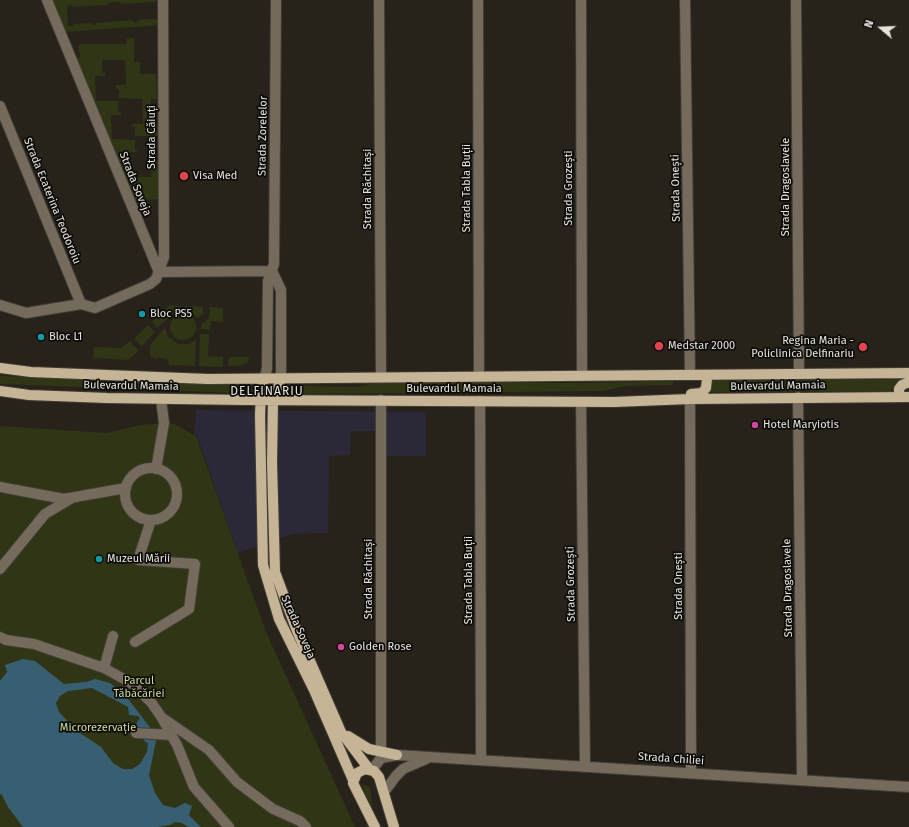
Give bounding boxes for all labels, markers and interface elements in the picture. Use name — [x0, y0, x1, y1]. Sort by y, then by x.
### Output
north arrow — [861, 8, 901, 48]
text: N — [862, 18, 877, 30]
street label: Strada Zorelelor — [256, 96, 270, 176]
street label: Strada Căiuți — [145, 105, 159, 169]
street label: Strada Ecaterina Teodoroiu — [21, 136, 83, 266]
street label: Strada Dragoslavele — [779, 138, 793, 236]
street label: Strada Tabla Buții — [460, 144, 474, 232]
street label: Strada Răchitași — [361, 149, 375, 229]
street label: Strada Soveja — [116, 150, 154, 218]
street label: Strada Grozești — [562, 150, 576, 226]
street label: Strada Onești — [669, 154, 683, 222]
place label: Visa Med — [193, 169, 237, 183]
marker: Visa Med — [178, 170, 190, 182]
place label: Bloc PS5 — [150, 307, 192, 321]
marker: Bloc PS5 — [137, 309, 147, 319]
place label: Bloc L1 — [49, 330, 82, 344]
marker: Bloc L1 — [36, 332, 46, 342]
place label: Regina Maria - Policlinica Delfinariu — [751, 334, 854, 360]
place label: Medstar 2000 — [668, 339, 735, 353]
marker: Medstar 2000 — [653, 340, 665, 352]
marker: Regina Maria - Policlinica Delfinariu — [857, 341, 869, 353]
street label: Bulevardul Mamaia — [83, 379, 179, 393]
street label: Bulevardul Mamaia — [730, 379, 826, 393]
street label: Bulevardul Mamaia — [406, 382, 502, 396]
district label: DELFINARIU — [230, 385, 304, 399]
place label: Hotel Maryiotis — [763, 418, 839, 432]
marker: Hotel Maryiotis — [750, 420, 760, 430]
street label: Strada Tabla Buții — [462, 536, 476, 624]
street label: Strada Răchitași — [362, 539, 376, 619]
street label: Strada Dragoslavele — [781, 539, 795, 637]
street label: Strada Grozești — [564, 546, 578, 622]
place label: Muzeul Mării — [107, 552, 170, 566]
street label: Strada Onești — [672, 552, 686, 620]
marker: Muzeul Mării — [94, 554, 104, 564]
street label: Strada Soveja — [278, 593, 318, 661]
place label: Golden Rose — [349, 640, 412, 654]
marker: Golden Rose — [336, 642, 346, 652]
park label: Parcul Tăbăcăriei — [113, 674, 165, 700]
park label: Microrezervație — [60, 721, 136, 735]
street label: Strada Chiliei — [637, 750, 705, 768]

